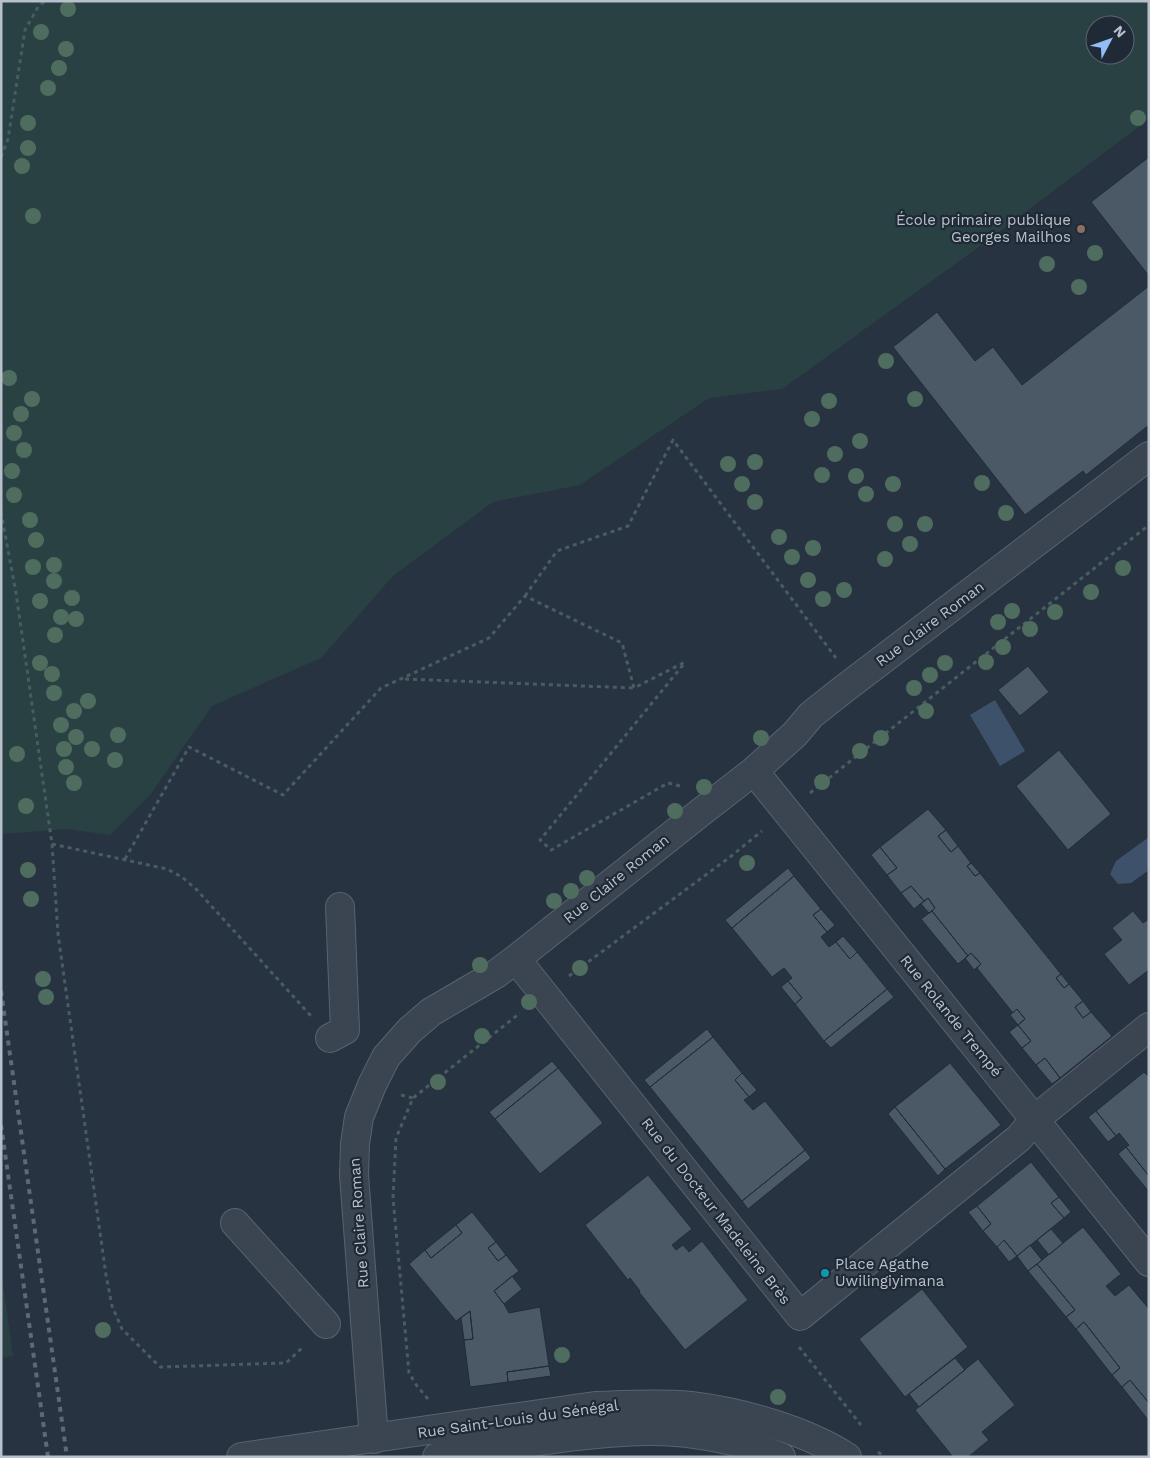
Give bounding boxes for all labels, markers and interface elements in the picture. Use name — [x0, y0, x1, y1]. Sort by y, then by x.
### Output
north arrow — [1085, 15, 1135, 65]
text: N — [1110, 22, 1129, 41]
place label: École primaire publique Georges Mailhos — [896, 211, 1071, 246]
marker: École primaire publique Georges Mailhos — [1075, 223, 1087, 235]
street label: Rue Claire Roman — [872, 578, 988, 670]
street label: Rue Claire Roman — [560, 831, 672, 927]
street label: Rue Rolande Trempé — [896, 951, 1006, 1081]
street label: Rue du Docteur Madeleine Brès — [638, 1114, 794, 1308]
street label: Rue Claire Roman — [345, 1157, 373, 1289]
place label: Place Agathe Uwilingiyimana — [835, 1255, 945, 1290]
marker: Place Agathe Uwilingiyimana — [819, 1267, 831, 1279]
street label: Rue Saint-Louis du Sénégal — [416, 1396, 620, 1442]

